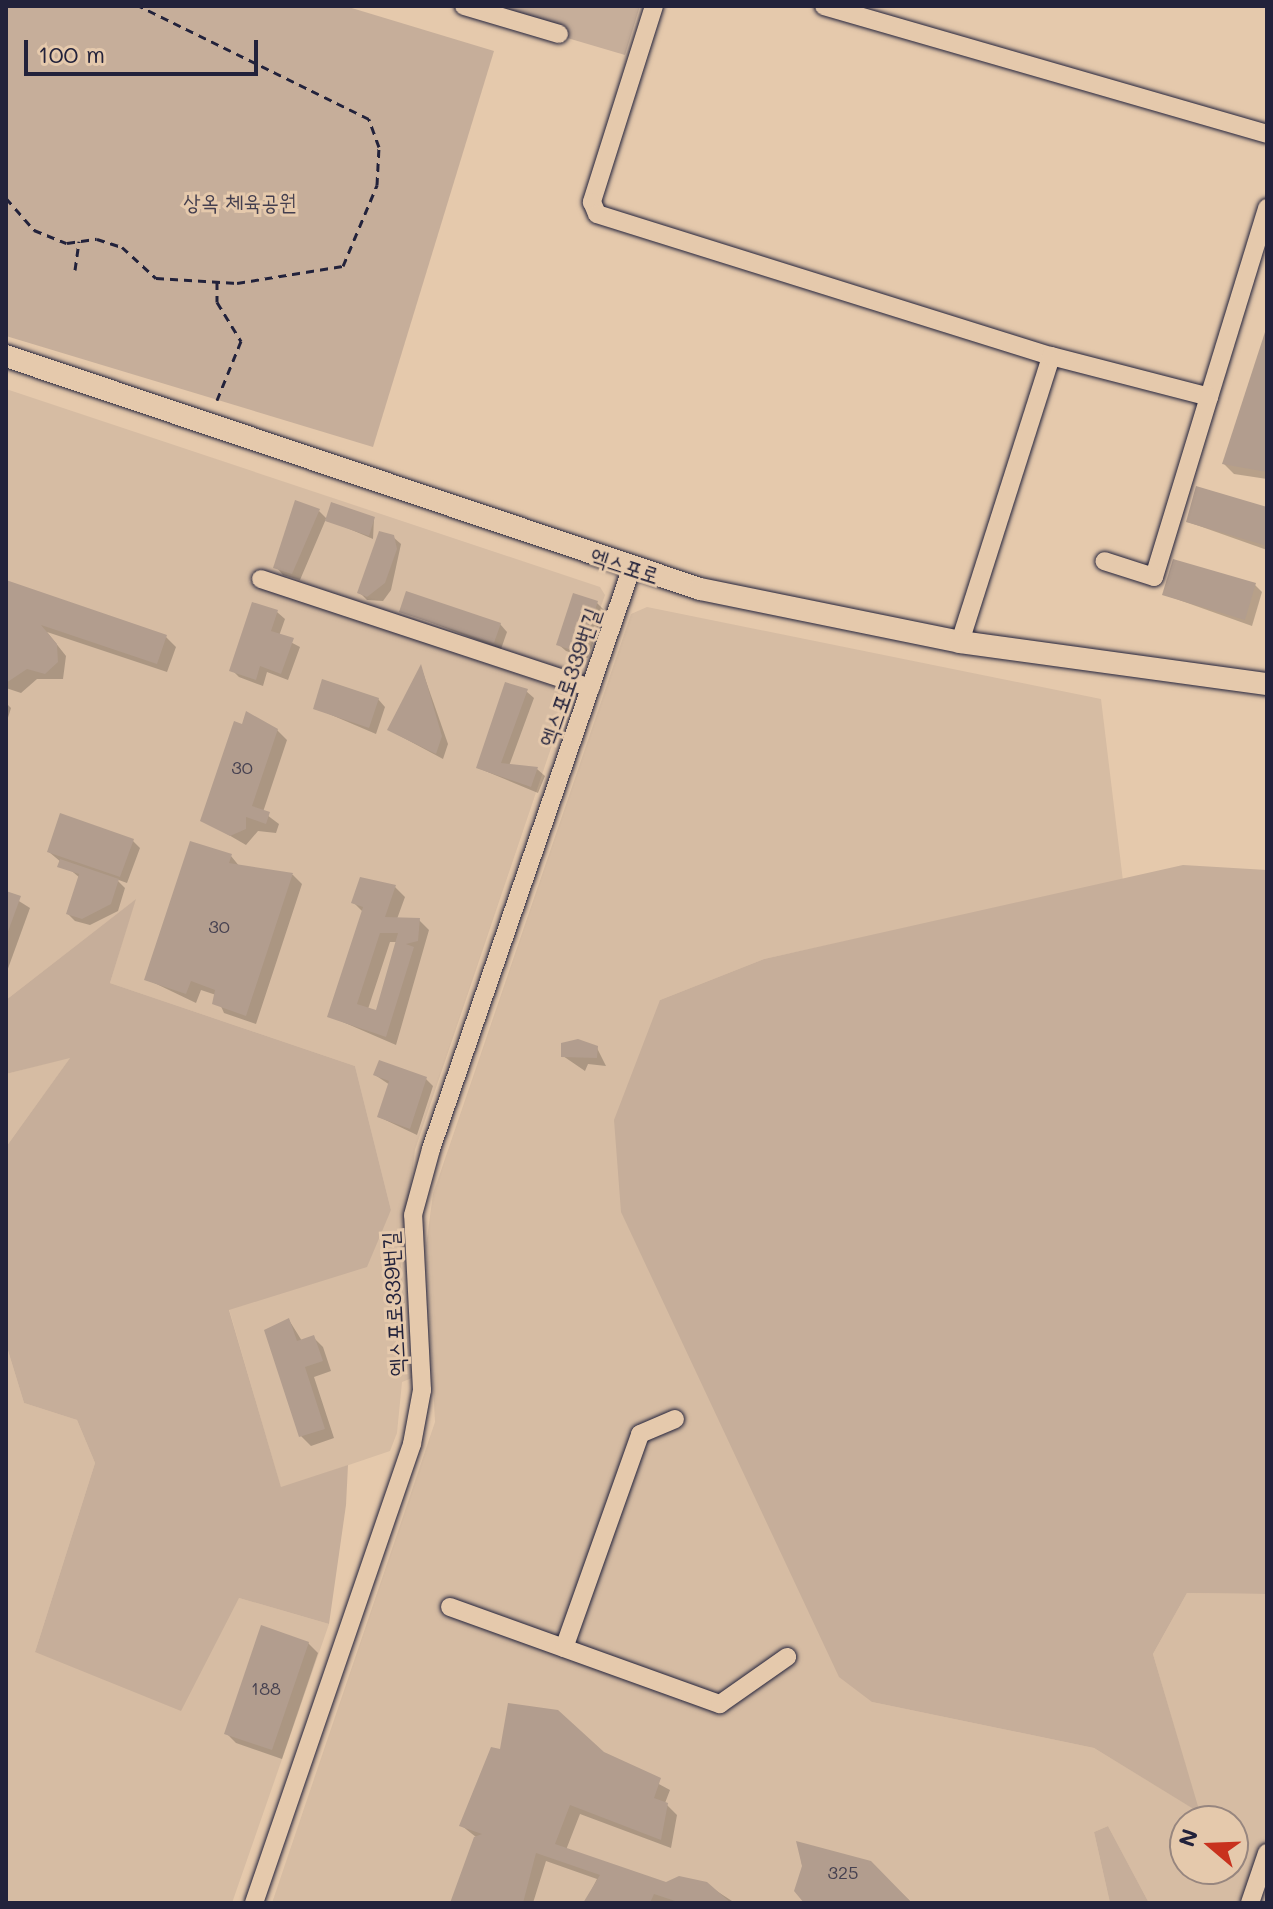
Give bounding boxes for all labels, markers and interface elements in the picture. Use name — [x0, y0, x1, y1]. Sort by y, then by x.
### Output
scale bar — [28, 24, 262, 74]
text: 100 m — [38, 38, 105, 69]
park label: 상옥 체육공원 — [183, 189, 297, 215]
street label: 엑스포로 — [587, 542, 663, 588]
street label: 엑스포로339번길 — [533, 604, 605, 750]
house number: 30 — [231, 756, 253, 778]
house number: 30 — [208, 915, 230, 937]
street label: 엑스포로339번길 — [376, 1231, 410, 1377]
house number: 188 — [251, 1677, 281, 1699]
north arrow — [1169, 1805, 1249, 1885]
text: N — [1171, 1825, 1204, 1850]
house number: 325 — [827, 1861, 859, 1883]

